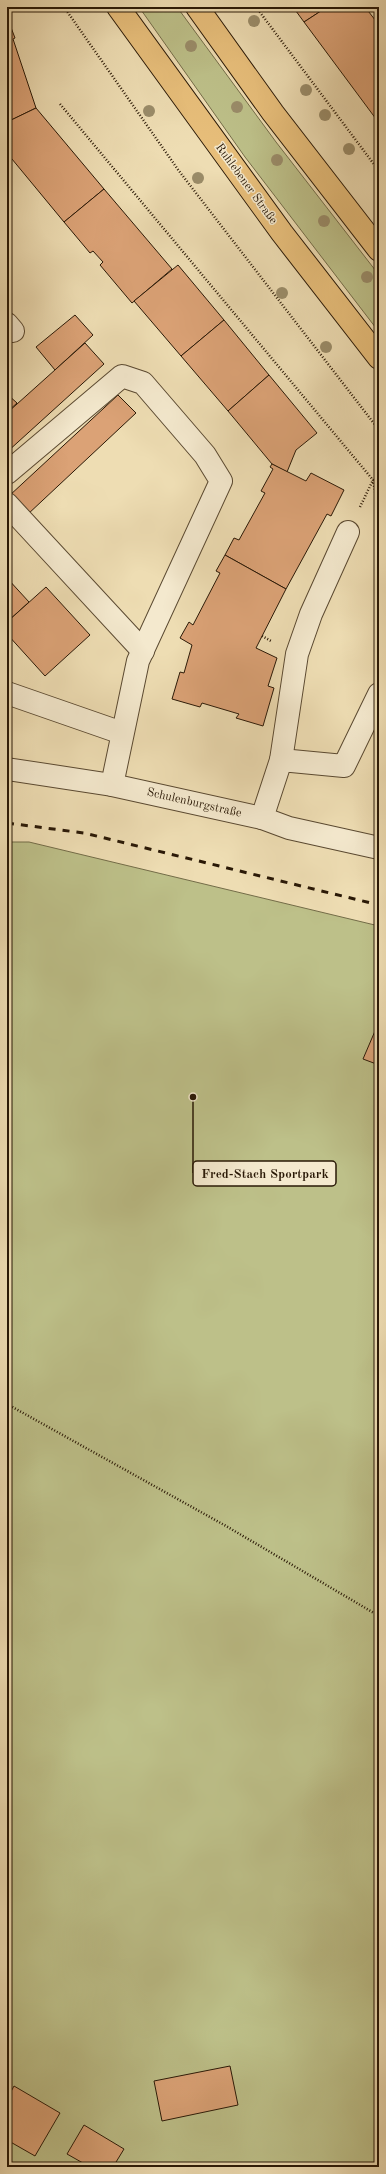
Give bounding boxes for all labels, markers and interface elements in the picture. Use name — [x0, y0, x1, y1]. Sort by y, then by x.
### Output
street label: Ruhlebener Straße — [213, 141, 280, 227]
street label: Schulenburgstraße — [145, 786, 243, 820]
callout: Fred-Stach Sportpark — [193, 1161, 336, 1186]
text: Fred-Stach Sportpark — [201, 1168, 329, 1181]

